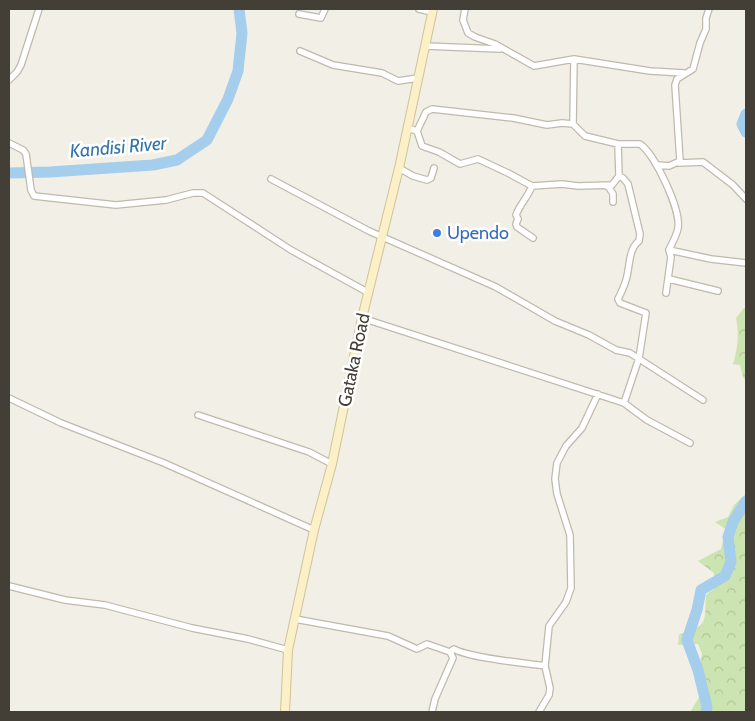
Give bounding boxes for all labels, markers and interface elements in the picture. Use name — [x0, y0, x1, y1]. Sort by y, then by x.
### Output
water label: Kandisi River — [69, 131, 168, 163]
place label: Upendo — [447, 222, 509, 244]
marker: Upendo — [431, 227, 443, 239]
street label: Gataka Road — [333, 311, 375, 409]

